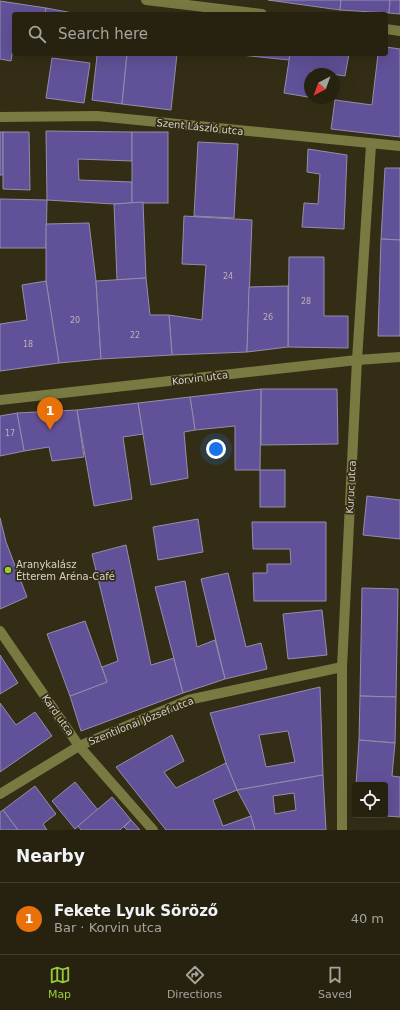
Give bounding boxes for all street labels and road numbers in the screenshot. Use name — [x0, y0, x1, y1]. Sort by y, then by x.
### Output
street label: Szent László utca — [156, 117, 244, 137]
street label: Korvin utca — [171, 369, 229, 387]
street label: Kuruc utca — [344, 460, 358, 514]
street label: Kard utca — [40, 692, 76, 738]
street label: Szentilonai József utca — [87, 695, 195, 747]

